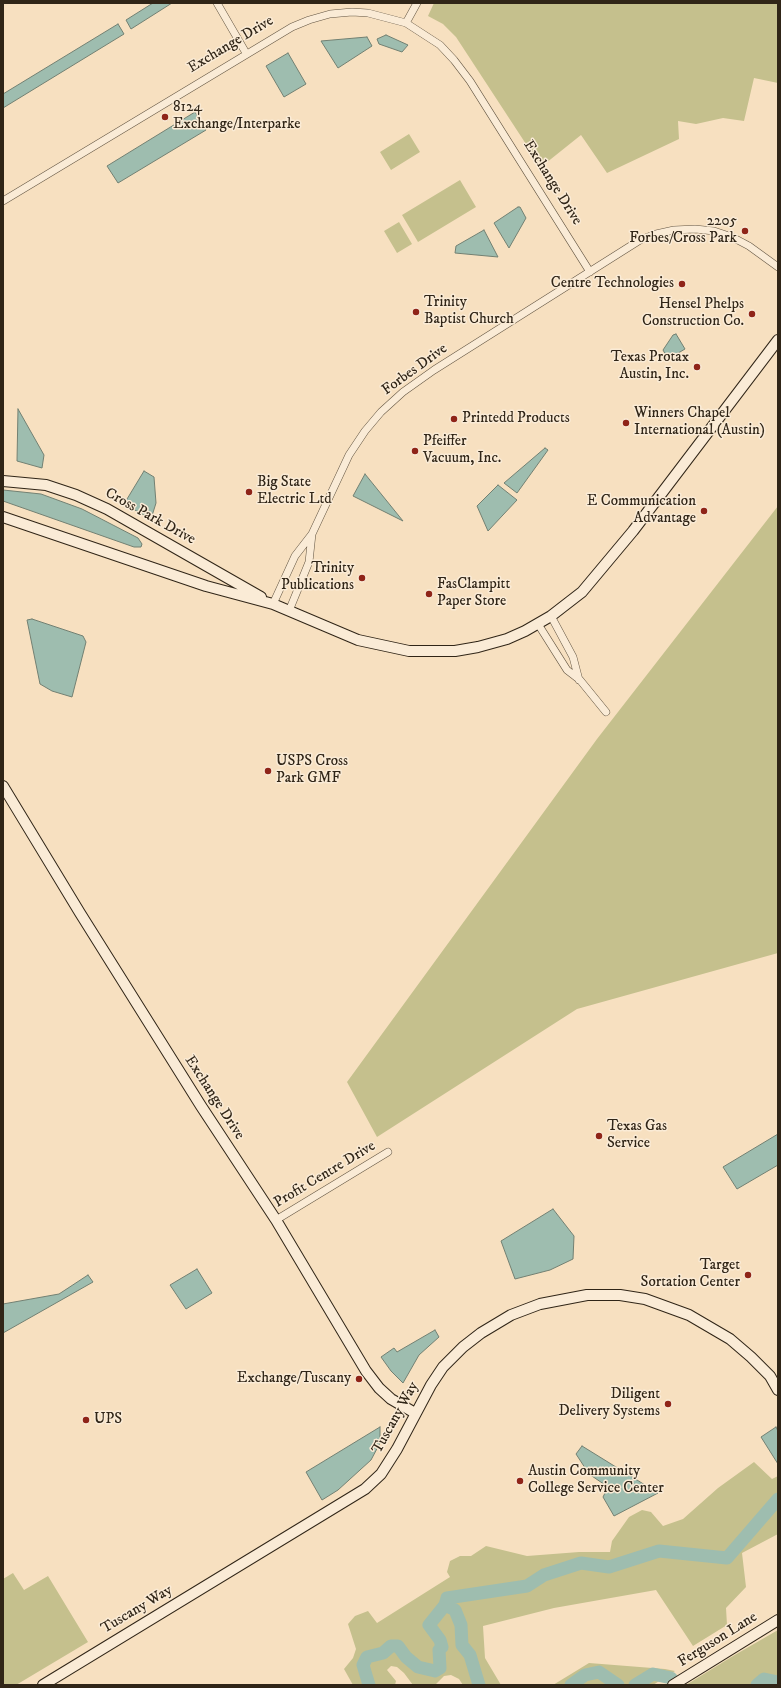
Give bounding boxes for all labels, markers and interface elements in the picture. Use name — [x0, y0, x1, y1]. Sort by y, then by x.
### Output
street label: Exchange Drive — [185, 12, 277, 78]
place label: 8124 Exchange/Interparke — [173, 99, 300, 134]
marker: 8124 Exchange/Interparke — [160, 112, 170, 122]
street label: Exchange Drive — [519, 137, 585, 229]
place label: 2205 Forbes/Cross Park — [629, 213, 737, 248]
marker: 2205 Forbes/Cross Park — [740, 226, 750, 236]
place label: Centre Technologies — [551, 275, 674, 293]
marker: Centre Technologies — [677, 279, 687, 289]
place label: Trinity Baptist Church — [424, 294, 514, 329]
place label: Hensel Phelps Construction Co. — [642, 296, 744, 331]
marker: Trinity Baptist Church — [411, 307, 421, 317]
marker: Hensel Phelps Construction Co. — [747, 309, 757, 319]
street label: Forbes Drive — [379, 340, 451, 400]
place label: Texas Protax Austin, Inc. — [611, 349, 689, 384]
marker: Texas Protax Austin, Inc. — [692, 362, 702, 372]
place label: Winners Chapel International (Austin) — [634, 405, 765, 440]
place label: Printedd Products — [462, 410, 570, 428]
marker: Printedd Products — [449, 414, 459, 424]
marker: Winners Chapel International (Austin) — [621, 418, 631, 428]
place label: Pfeiffer Vacuum, Inc. — [423, 433, 501, 468]
marker: Pfeiffer Vacuum, Inc. — [410, 446, 420, 456]
place label: Big State Electric Ltd — [257, 474, 332, 509]
street label: Cross Park Drive — [102, 485, 198, 549]
marker: Big State Electric Ltd — [244, 487, 254, 497]
place label: E Communication Advantage — [587, 493, 696, 528]
marker: E Communication Advantage — [699, 506, 709, 516]
place label: Trinity Publications — [281, 560, 354, 595]
marker: Trinity Publications — [357, 573, 367, 583]
place label: FasClampitt Paper Store — [437, 576, 510, 611]
marker: FasClampitt Paper Store — [424, 589, 434, 599]
place label: USPS Cross Park GMF — [276, 753, 348, 788]
marker: USPS Cross Park GMF — [263, 766, 273, 776]
street label: Exchange Drive — [180, 1053, 248, 1143]
place label: Texas Gas Service — [607, 1118, 667, 1153]
marker: Texas Gas Service — [594, 1131, 604, 1141]
street label: Profit Centre Drive — [271, 1138, 379, 1212]
place label: Target Sortation Center — [641, 1257, 740, 1292]
marker: Target Sortation Center — [743, 1270, 753, 1280]
place label: Exchange/Tuscany — [237, 1370, 351, 1388]
marker: Exchange/Tuscany — [354, 1374, 364, 1384]
street label: Tuscany Way — [369, 1379, 423, 1457]
place label: Diligent Delivery Systems — [558, 1386, 660, 1421]
marker: Diligent Delivery Systems — [663, 1399, 673, 1409]
place label: UPS — [94, 1411, 122, 1429]
marker: UPS — [81, 1415, 91, 1425]
place label: Austin Community College Service Center — [528, 1463, 664, 1498]
marker: Austin Community College Service Center — [515, 1476, 525, 1486]
street label: Tuscany Way — [98, 1582, 176, 1638]
street label: Ferguson Lane — [675, 1609, 761, 1671]

